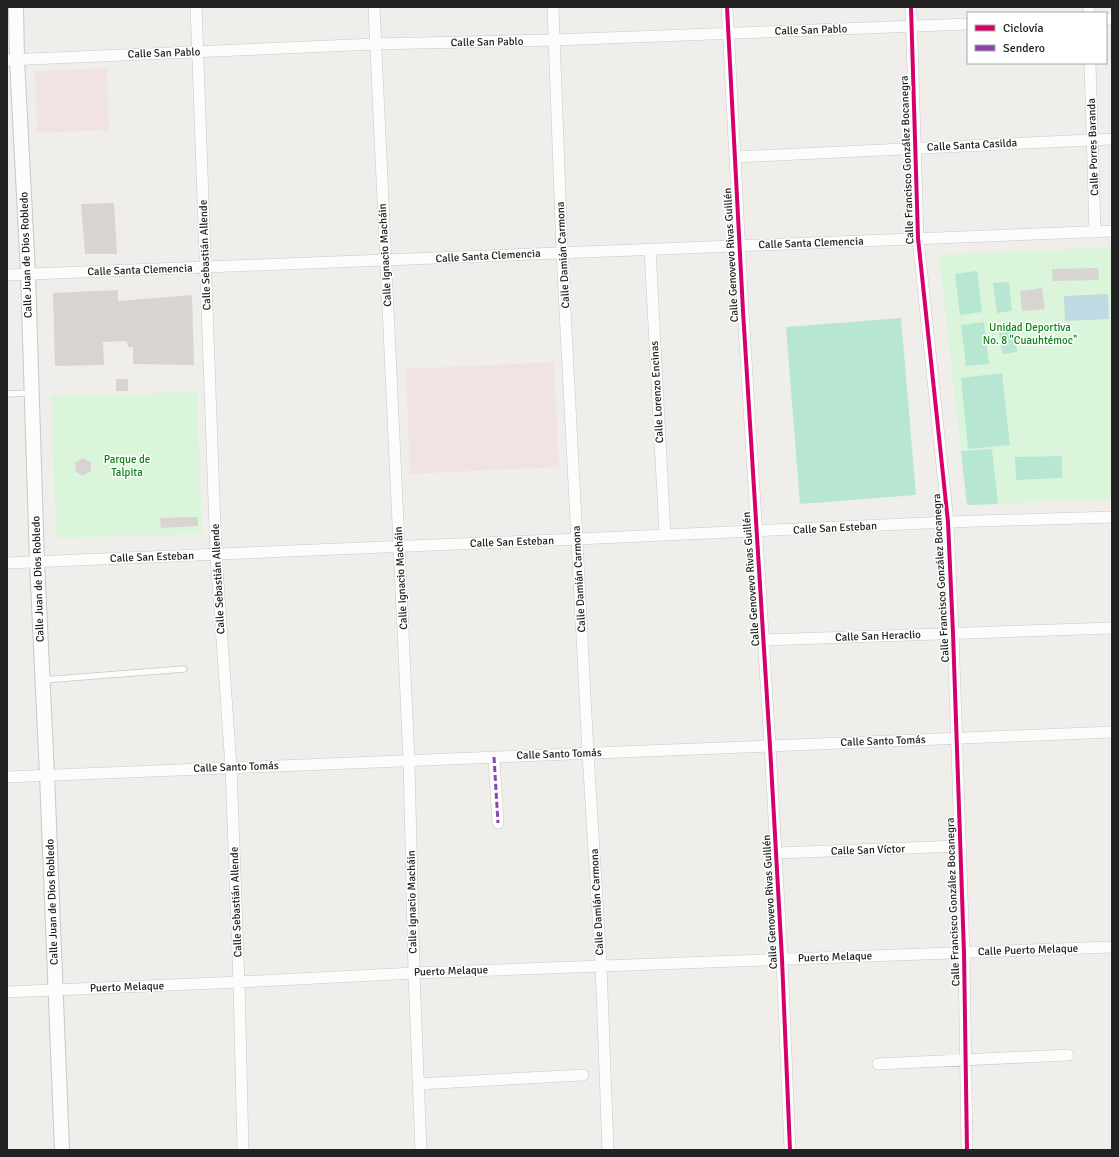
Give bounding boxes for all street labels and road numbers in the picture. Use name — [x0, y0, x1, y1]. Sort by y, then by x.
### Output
street label: Calle San Pablo — [774, 22, 848, 38]
street label: Calle San Pablo — [451, 35, 524, 49]
street label: Calle San Pablo — [127, 45, 201, 61]
street label: Calle Francisco González Bocanegra — [898, 75, 916, 245]
street label: Calle Porres Baranda — [1085, 98, 1101, 196]
street label: Calle Santa Casilda — [927, 136, 1018, 154]
street label: Calle Genovevo Rivas Guillén — [721, 187, 741, 323]
street label: Calle Juan de Dios Robledo — [17, 191, 35, 318]
street label: Calle Sebastián Allende — [197, 199, 213, 311]
street label: Calle Damián Carmona — [554, 201, 572, 309]
street label: Calle Ignacio Macháin — [376, 203, 394, 307]
street label: Calle Santa Clemencia — [758, 235, 864, 251]
street label: Calle Santa Clemencia — [435, 247, 541, 265]
street label: Calle Santa Clemencia — [87, 262, 193, 278]
street label: Calle Lorenzo Encinas — [648, 340, 666, 444]
street label: Calle Francisco González Bocanegra — [930, 493, 952, 663]
street label: Calle Genovevo Rivas Guillén — [740, 511, 762, 647]
street label: Calle Juan de Dios Robledo — [29, 515, 47, 642]
street label: Calle San Esteban — [793, 519, 877, 537]
street label: Calle Sebastián Allende — [209, 523, 227, 635]
street label: Calle Damián Carmona — [570, 525, 588, 633]
street label: Calle Ignacio Macháin — [392, 526, 410, 630]
street label: Calle San Esteban — [470, 534, 554, 550]
street label: Calle San Esteban — [110, 549, 194, 565]
street label: Calle San Heraclio — [835, 628, 921, 644]
street label: Calle Santo Tomás — [840, 733, 926, 749]
street label: Calle Santo Tomás — [516, 746, 602, 762]
street label: Calle Santo Tomás — [193, 759, 279, 775]
street label: Calle Francisco González Bocanegra — [944, 817, 962, 987]
street label: Calle Genovevo Rivas Guillén — [760, 834, 780, 970]
street label: Calle Juan de Dios Robledo — [43, 838, 61, 965]
street label: Calle San Víctor — [831, 842, 905, 858]
street label: Calle Sebastián Allende — [228, 846, 244, 958]
street label: Calle Damián Carmona — [588, 848, 606, 956]
street label: Calle Ignacio Macháin — [405, 850, 419, 954]
street label: Calle Puerto Melaque — [978, 942, 1078, 958]
street label: Puerto Melaque — [798, 949, 872, 965]
street label: Puerto Melaque — [414, 963, 488, 979]
street label: Puerto Melaque — [90, 979, 164, 995]

